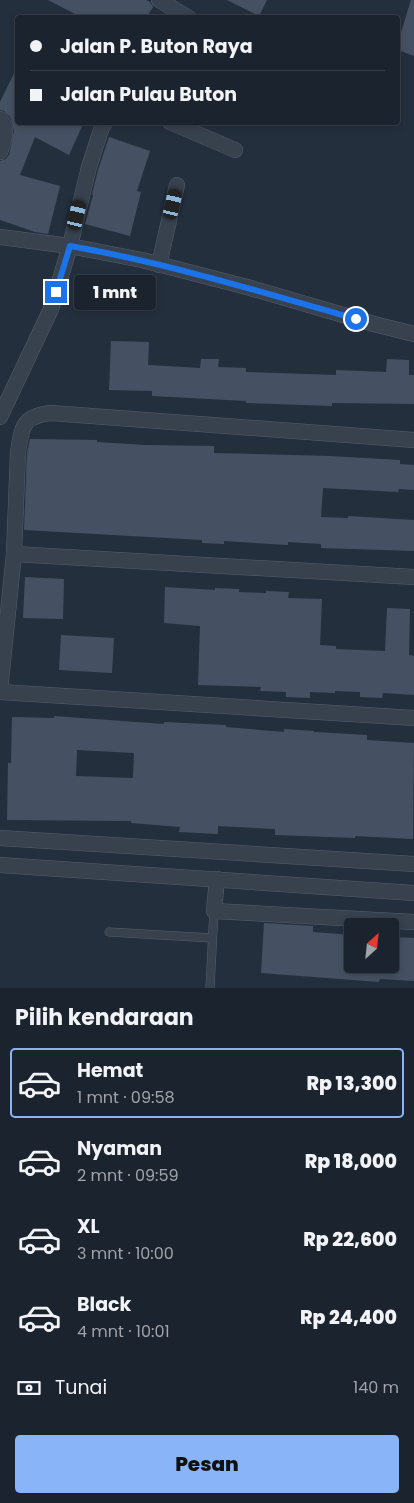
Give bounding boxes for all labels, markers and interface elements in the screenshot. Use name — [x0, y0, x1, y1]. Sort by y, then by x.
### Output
text: Jalan P. Buton Raya — [60, 33, 253, 60]
text: Jalan Pulau Buton — [60, 81, 237, 108]
car — [162, 188, 183, 220]
car — [66, 199, 87, 231]
callout: 1 mnt — [74, 274, 156, 310]
route end — [45, 281, 67, 303]
text: 1 mnt — [93, 281, 137, 304]
route start — [345, 308, 367, 330]
north arrow — [344, 918, 399, 972]
map controls — [344, 918, 399, 973]
text: Pilih kendaraan — [15, 1002, 194, 1033]
text: Hemat — [77, 1057, 143, 1084]
icon: car — [17, 1061, 62, 1106]
text: Rp 13,300 — [306, 1070, 397, 1097]
text: 1 mnt · 09:58 — [77, 1086, 175, 1109]
text: Nyaman — [77, 1135, 162, 1162]
icon: car — [17, 1139, 62, 1184]
text: Rp 18,000 — [305, 1148, 397, 1175]
text: 2 mnt · 09:59 — [77, 1164, 179, 1187]
text: XL — [77, 1213, 100, 1240]
icon: car — [17, 1217, 62, 1262]
text: Rp 22,600 — [303, 1226, 397, 1253]
text: 3 mnt · 10:00 — [77, 1242, 174, 1265]
text: Black — [77, 1291, 131, 1318]
icon: car — [17, 1295, 62, 1340]
text: Rp 24,400 — [300, 1304, 397, 1331]
text: 4 mnt · 10:01 — [77, 1320, 170, 1343]
icon: cash — [15, 1374, 43, 1402]
text: Tunai — [55, 1374, 107, 1401]
text: 140 m — [353, 1376, 399, 1399]
button: Pesan — [15, 1435, 399, 1493]

